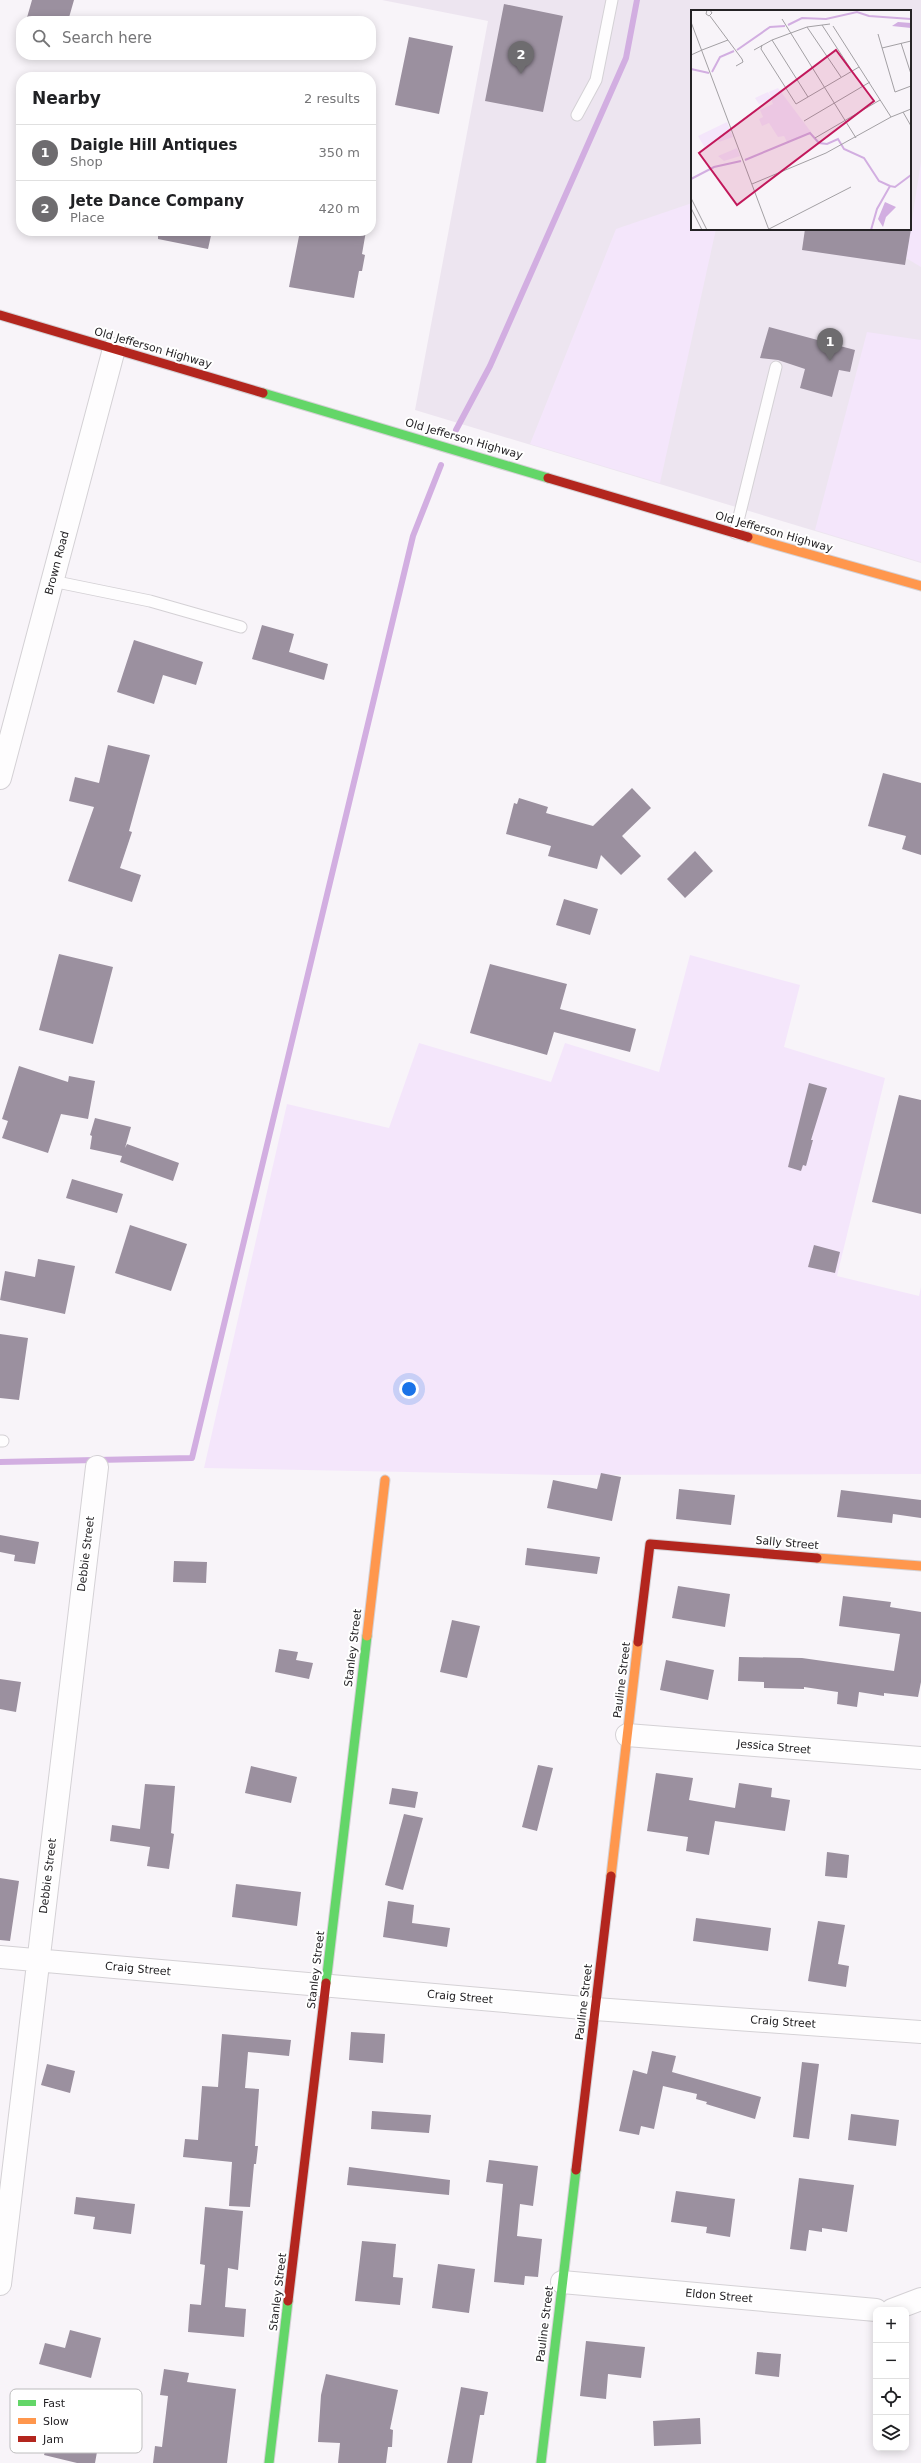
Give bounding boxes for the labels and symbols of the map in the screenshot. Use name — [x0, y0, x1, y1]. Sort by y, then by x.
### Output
inset map — [691, 10, 911, 230]
pin: 2 — [508, 41, 534, 74]
street label: Old Jefferson Highway — [93, 325, 214, 371]
pin: 1 — [817, 328, 843, 361]
street label: Old Jefferson Highway — [404, 416, 525, 462]
street label: Old Jefferson Highway — [714, 509, 835, 555]
street label: Brown Road — [42, 530, 72, 596]
your location — [399, 1379, 419, 1399]
street label: Debbie Street — [75, 1515, 97, 1592]
street label: Sally Street — [755, 1534, 820, 1552]
street label: Stanley Street — [342, 1608, 364, 1688]
street label: Pauline Street — [611, 1641, 633, 1719]
street label: Jessica Street — [735, 1737, 812, 1757]
street label: Debbie Street — [37, 1837, 59, 1914]
street label: Stanley Street — [305, 1930, 327, 2010]
street label: Craig Street — [105, 1960, 172, 1978]
street label: Pauline Street — [573, 1963, 595, 2041]
street label: Craig Street — [427, 1988, 494, 2006]
street label: Craig Street — [750, 2013, 817, 2031]
street label: Stanley Street — [267, 2252, 289, 2332]
street label: Pauline Street — [534, 2285, 556, 2363]
street label: Eldon Street — [685, 2287, 754, 2305]
legend — [10, 2389, 142, 2453]
text: Fast — [43, 2397, 66, 2410]
text: Slow — [43, 2415, 69, 2428]
text: Jam — [42, 2433, 64, 2446]

